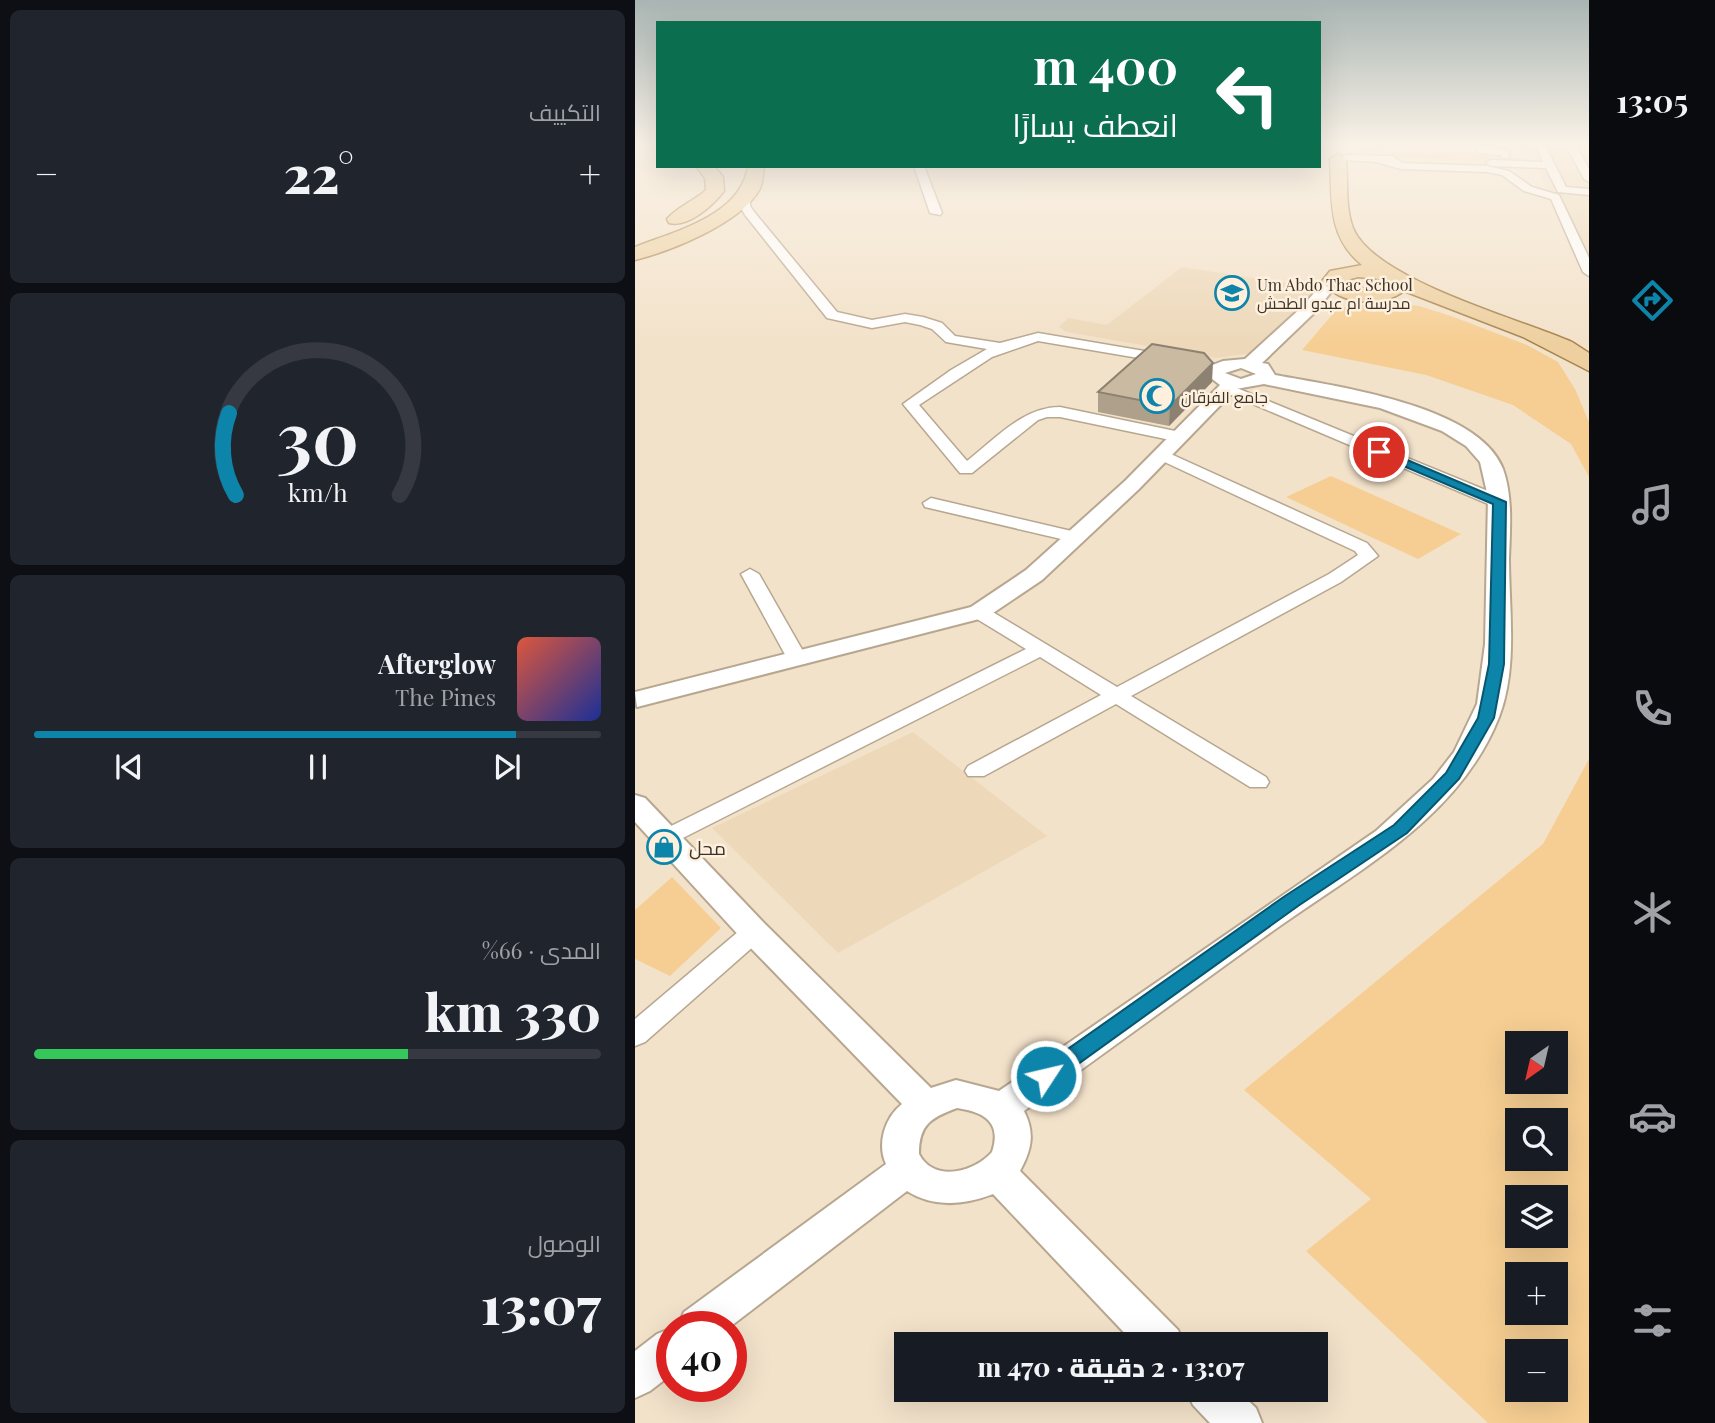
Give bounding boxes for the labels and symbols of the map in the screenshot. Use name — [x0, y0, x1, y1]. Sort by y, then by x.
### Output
school or university icon: Um Abdo Thac School مدرسة ام عبدو الطحش — [1213, 274, 1251, 312]
place label: Um Abdo Thac School مدرسة ام عبدو الطحش — [1257, 274, 1413, 315]
mosque icon: جامع الفرقان — [1138, 377, 1176, 415]
place label: جامع الفرقان — [1181, 386, 1268, 409]
pin — [1349, 422, 1409, 482]
shop icon: محل — [645, 828, 683, 866]
place label: محل — [689, 834, 726, 860]
north arrow — [1505, 1031, 1568, 1094]
position arrow — [1009, 1039, 1083, 1113]
speed limit sign: 40 — [656, 1311, 747, 1402]

